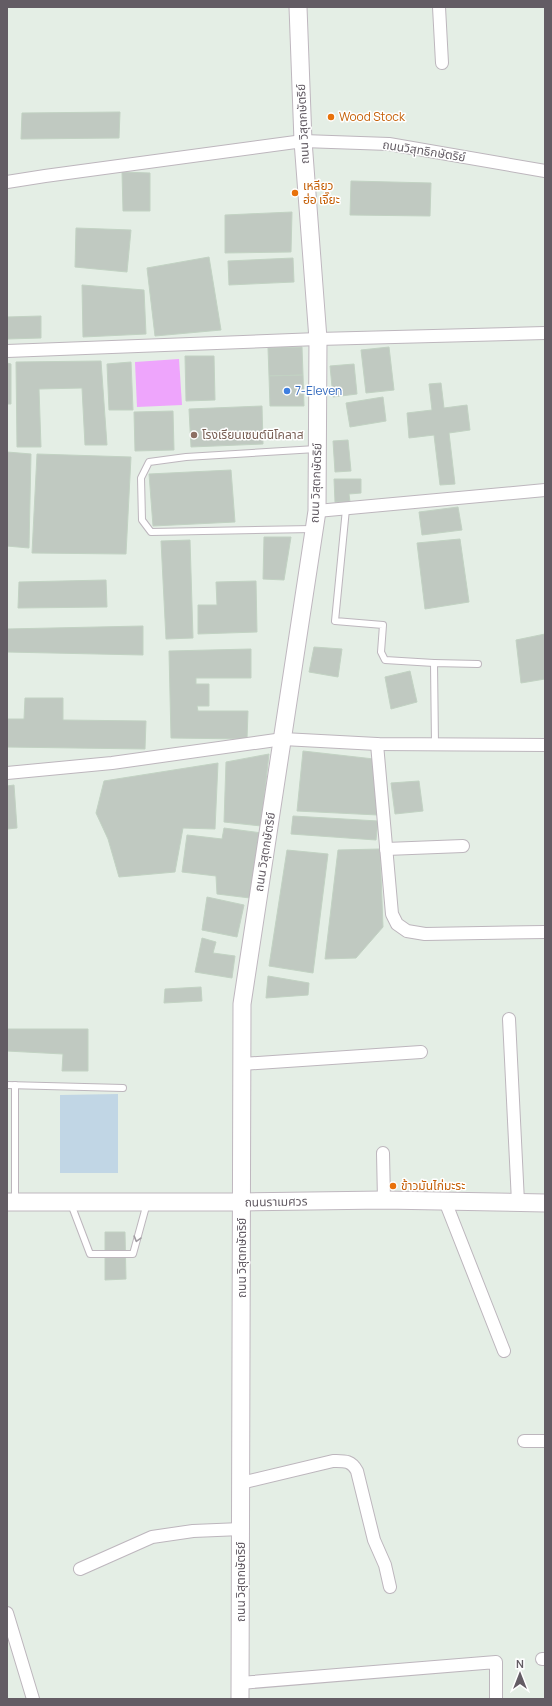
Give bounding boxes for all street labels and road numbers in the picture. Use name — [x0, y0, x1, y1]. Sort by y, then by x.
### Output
street label: ถนน วิสุตกษัตริย์ — [292, 83, 313, 165]
street label: ถนนวิสุทธิกษัตริย์ — [381, 136, 467, 165]
street label: ถนน วิสุตกษัตริย์ — [306, 442, 325, 523]
street label: ถนน วิสุตกษัตริย์ — [250, 811, 279, 893]
street label: ถนนราเมศวร — [244, 1192, 308, 1211]
street label: ถนน วิสุตกษัตริย์ — [233, 1218, 250, 1298]
street label: ถนน วิสุตกษัตริย์ — [232, 1542, 249, 1622]

